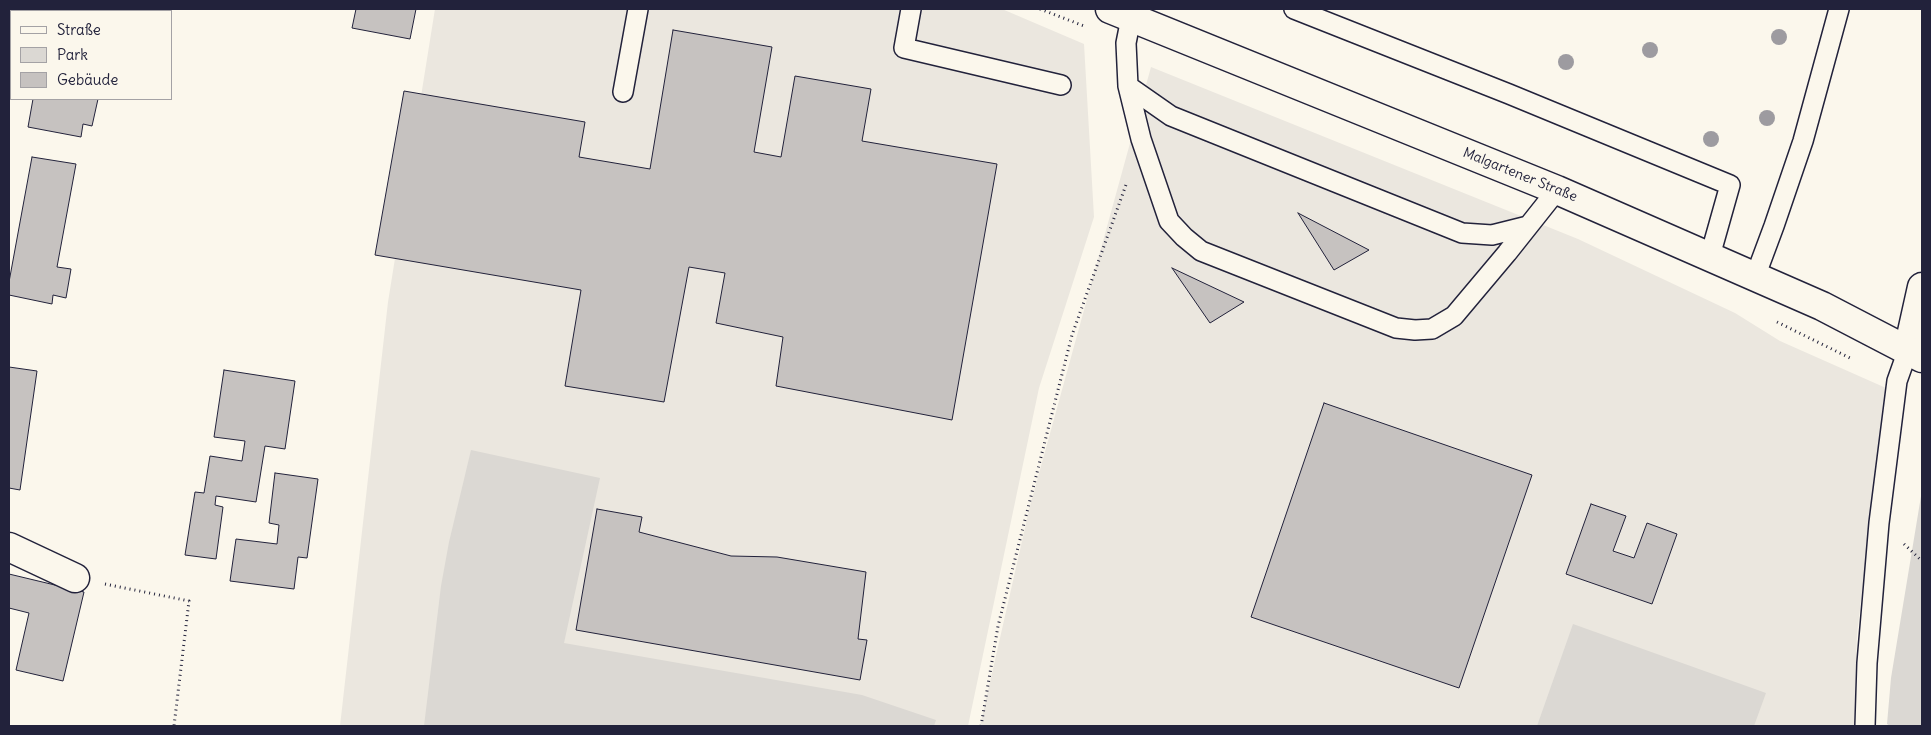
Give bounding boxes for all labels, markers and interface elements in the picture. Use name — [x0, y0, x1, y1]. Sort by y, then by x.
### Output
legend — [10, 10, 172, 100]
text: Straße — [57, 20, 101, 39]
text: Park — [57, 45, 88, 64]
text: Gebäude — [57, 70, 118, 89]
street label: Malgartener Straße — [1460, 144, 1580, 206]

